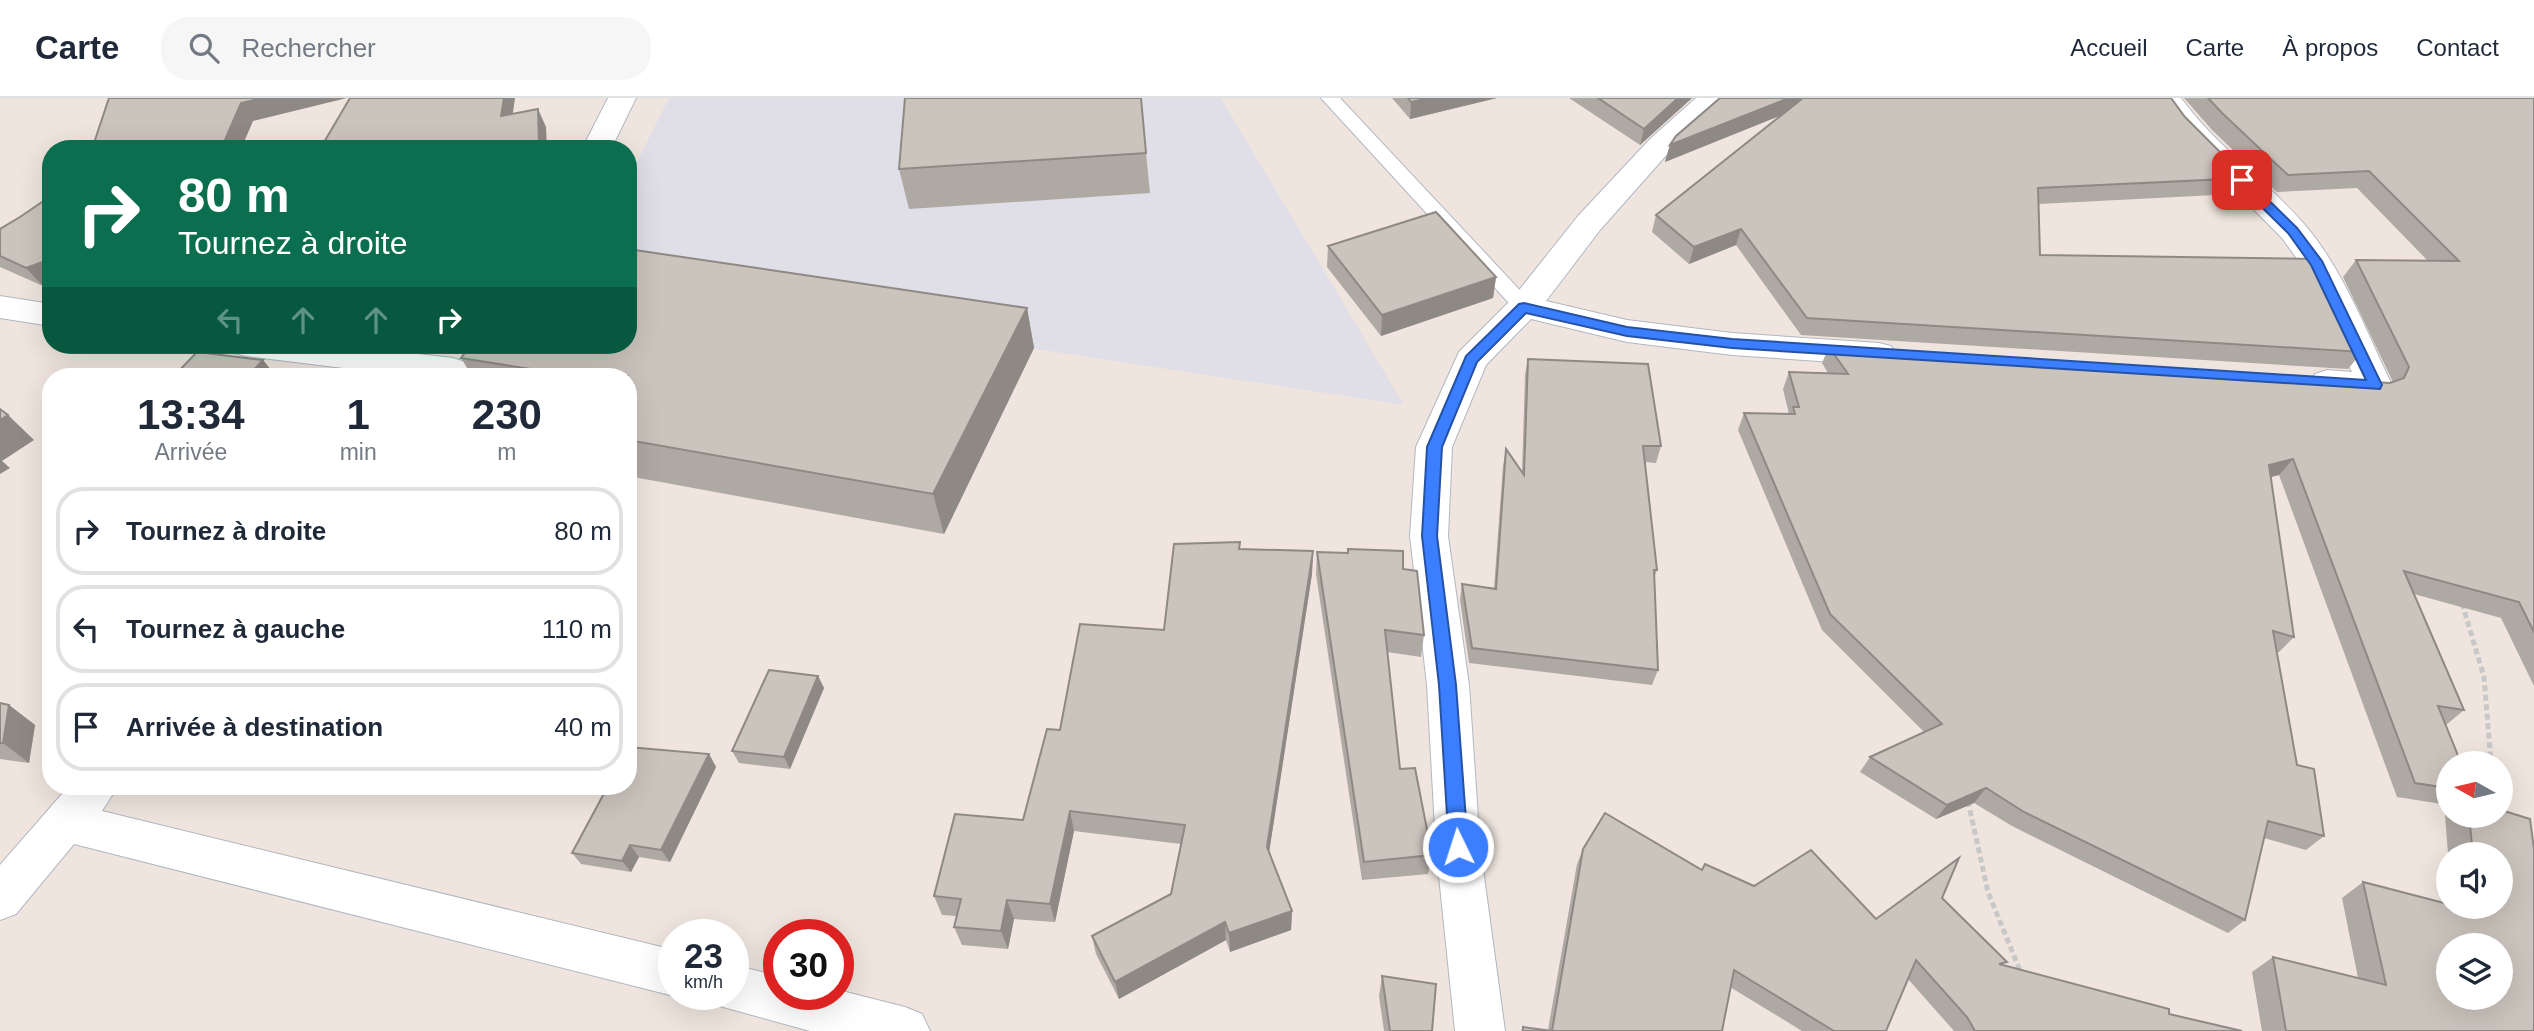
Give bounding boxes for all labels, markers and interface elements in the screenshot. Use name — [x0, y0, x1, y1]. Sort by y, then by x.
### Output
search box — [161, 17, 651, 80]
text: Carte — [35, 29, 119, 66]
icon: search — [185, 29, 223, 67]
text: Rechercher — [241, 33, 376, 63]
text: Accueil — [2070, 34, 2148, 61]
text: Carte — [2186, 34, 2244, 61]
text: À propos — [2282, 34, 2378, 61]
text: Contact — [2416, 34, 2499, 61]
pin — [2212, 150, 2272, 210]
icon: arrive — [2223, 161, 2261, 199]
icon: right — [63, 168, 154, 259]
text: 80 m — [178, 168, 290, 222]
text: Tournez à droite — [178, 225, 407, 261]
icon: left — [211, 301, 249, 339]
icon: ahead — [284, 301, 322, 339]
icon: ahead — [357, 301, 395, 339]
icon: right — [430, 301, 468, 339]
text: 13:34 — [137, 391, 245, 438]
text: 1 — [346, 391, 370, 438]
text: 230 — [472, 391, 542, 438]
text: Arrivée — [154, 439, 227, 465]
text: min — [340, 439, 377, 465]
text: m — [497, 439, 516, 465]
icon: right — [67, 512, 105, 550]
text: Tournez à droite — [126, 516, 326, 546]
text: 80 m — [554, 516, 612, 546]
icon: left — [67, 610, 105, 648]
text: Tournez à gauche — [126, 614, 345, 644]
text: 110 m — [542, 614, 612, 644]
icon: arrive — [67, 708, 105, 746]
text: Arrivée à destination — [126, 712, 383, 742]
text: 40 m — [554, 712, 612, 742]
north arrow — [2436, 751, 2513, 828]
map controls — [2436, 751, 2513, 1010]
position arrow — [1421, 810, 1495, 884]
button: sound — [2436, 842, 2513, 919]
speed limit sign: 30 — [763, 919, 854, 1010]
button: layers — [2436, 933, 2513, 1010]
text: 23 — [684, 936, 723, 975]
text: km/h — [684, 972, 723, 992]

